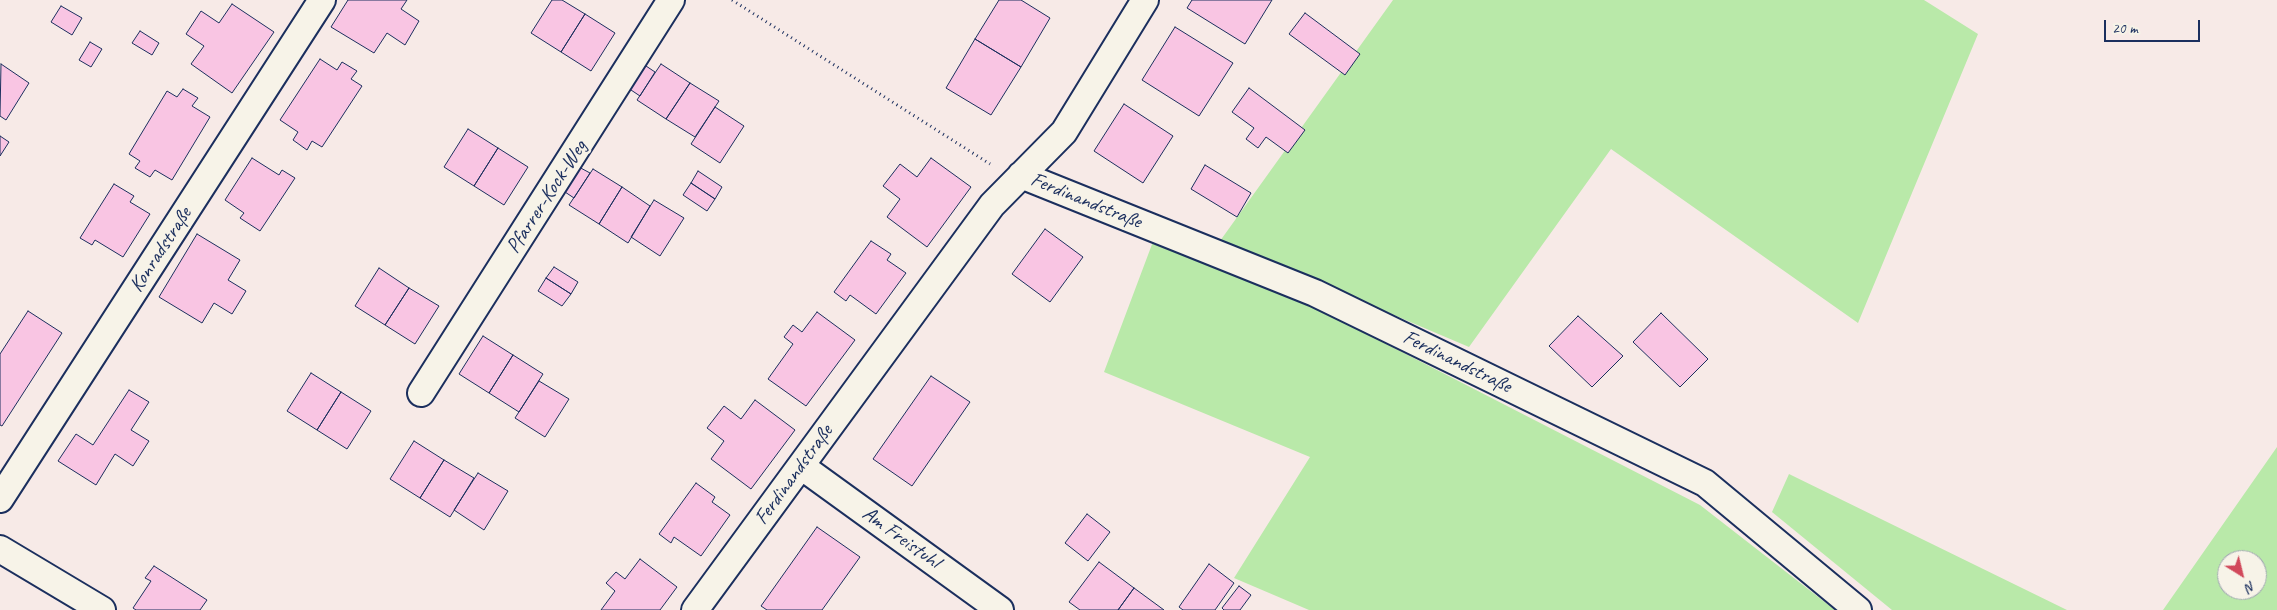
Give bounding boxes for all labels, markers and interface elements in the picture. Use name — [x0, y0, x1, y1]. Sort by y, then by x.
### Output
scale bar — [2107, 10, 2203, 42]
text: 20 m — [2112, 19, 2138, 38]
street label: Pfarrer-Kock-Weg — [501, 136, 593, 258]
street label: Ferdinandstraße — [1027, 167, 1145, 235]
street label: Konradstraße — [124, 203, 198, 297]
street label: Ferdinandstraße — [1399, 325, 1515, 399]
street label: Ferdinandstraße — [749, 420, 839, 530]
street label: Am Freistuhl — [857, 501, 945, 575]
north arrow — [2217, 550, 2267, 600]
text: N — [2242, 577, 2259, 596]

